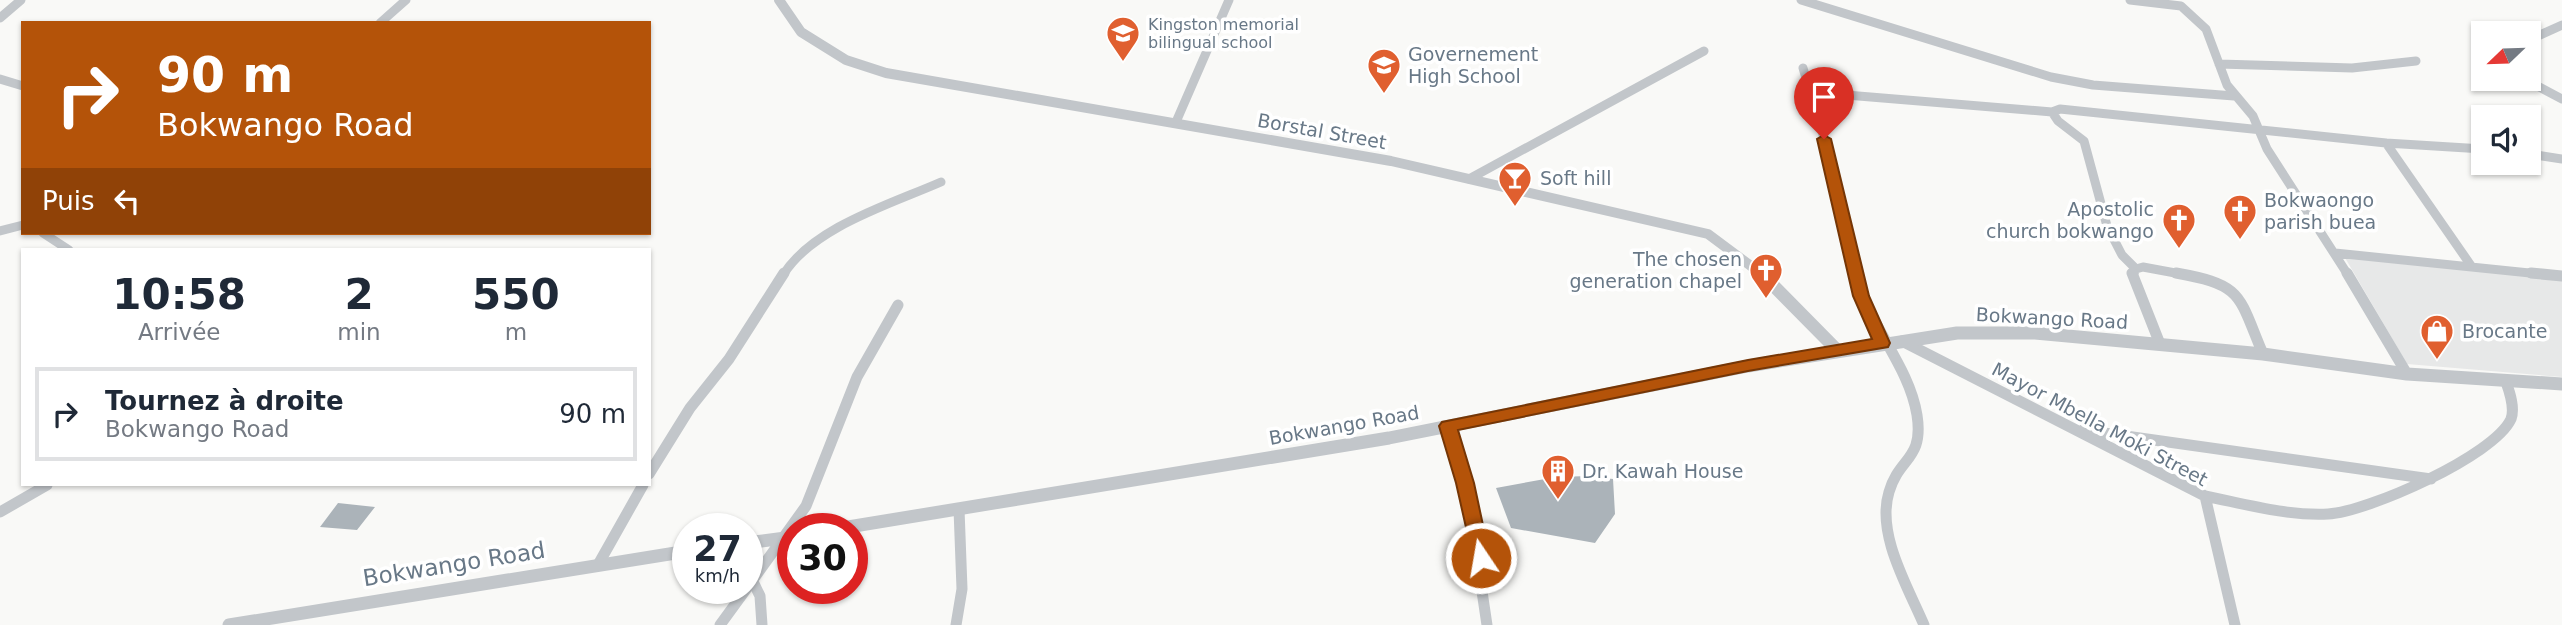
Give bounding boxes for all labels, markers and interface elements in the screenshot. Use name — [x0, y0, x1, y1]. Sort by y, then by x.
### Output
school or university icon: Kingston memorial bilingual school — [1104, 14, 1142, 63]
place label: Kingston memorial bilingual school — [1148, 15, 1299, 52]
north arrow — [2471, 21, 2541, 91]
map controls — [2471, 21, 2541, 175]
place label: Governement High School — [1408, 43, 1538, 87]
school or university icon: Governement High School — [1365, 46, 1403, 95]
text: 90 m — [157, 47, 293, 104]
icon: right — [42, 49, 133, 140]
pin — [1794, 67, 1854, 139]
icon: arrive — [1805, 78, 1843, 116]
button: sound — [2471, 105, 2541, 175]
text: Bokwango Road — [157, 106, 413, 144]
street label: Borstal Street — [1256, 109, 1388, 153]
bar icon: Soft hill — [1496, 159, 1534, 208]
place label: Soft hill — [1540, 167, 1611, 189]
icon: left — [108, 182, 146, 220]
text: Puis — [42, 186, 94, 216]
place label: Bokwaongo parish buea — [2264, 189, 2376, 233]
church icon: Bokwaongo parish buea — [2221, 192, 2259, 241]
place label: Apostolic church bokwango — [1986, 198, 2154, 242]
church icon: Apostolic church bokwango — [2160, 201, 2198, 250]
place label: The chosen generation chapel — [1569, 248, 1742, 292]
church icon: The chosen generation chapel — [1747, 251, 1785, 300]
text: 10:58 — [112, 270, 246, 319]
text: 2 — [344, 270, 374, 319]
text: 550 — [472, 270, 560, 319]
street label: Bokwango Road — [1975, 303, 2129, 333]
shop icon: Brocante — [2418, 312, 2456, 361]
text: Arrivée — [138, 319, 220, 345]
text: min — [337, 319, 381, 345]
text: m — [505, 319, 527, 345]
place label: Brocante — [2462, 320, 2547, 342]
street label: Mayor Mbella Moki Street — [1988, 358, 2212, 490]
text: Tournez à droite — [105, 386, 344, 416]
icon: right — [46, 395, 84, 433]
text: 90 m — [559, 399, 626, 429]
street label: Bokwango Road — [1267, 401, 1421, 449]
text: Bokwango Road — [105, 416, 289, 442]
building icon: Dr. Kawah House — [1539, 452, 1577, 501]
place label: Dr. Kawah House — [1582, 460, 1743, 482]
speed limit sign: 30 — [777, 513, 868, 604]
position arrow — [1444, 521, 1518, 595]
text: 27 — [693, 529, 742, 569]
street label: Bokwango Road — [361, 537, 547, 591]
text: km/h — [695, 565, 740, 586]

